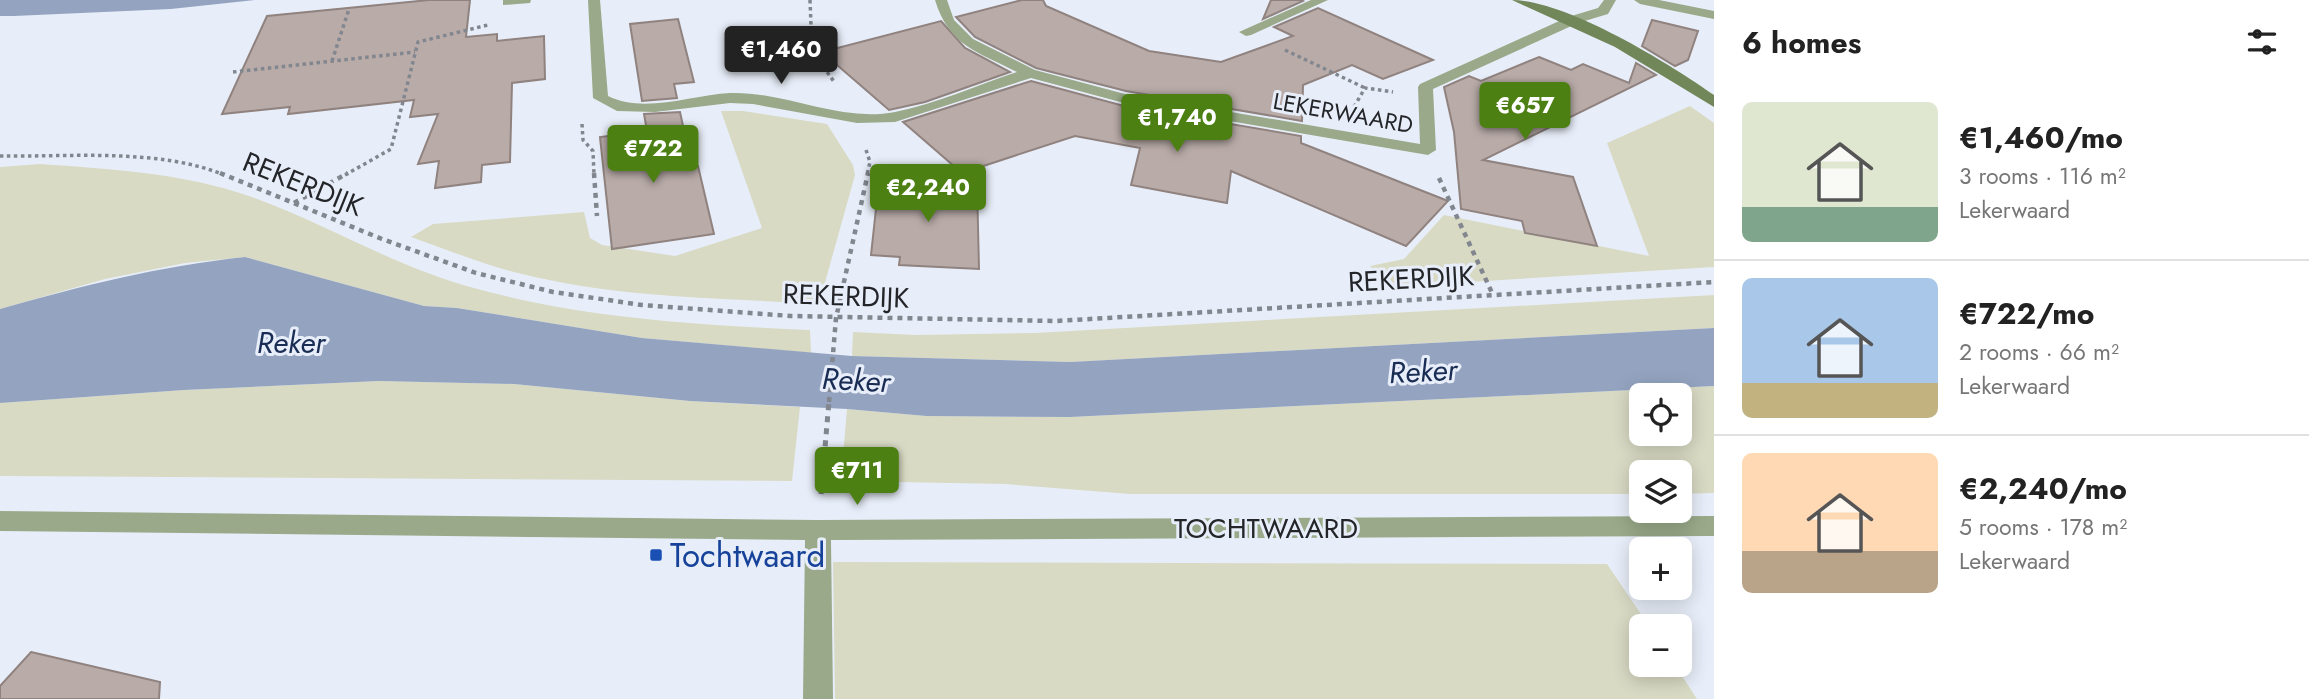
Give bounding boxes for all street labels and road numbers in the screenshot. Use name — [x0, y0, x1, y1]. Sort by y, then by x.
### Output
street label: LEKERWAARD — [1270, 84, 1416, 142]
street label: REKERDIJK — [237, 141, 369, 227]
street label: REKERDIJK — [1347, 255, 1475, 303]
street label: REKERDIJK — [782, 273, 910, 319]
street label: TOCHTWAARD — [1174, 508, 1358, 549]

